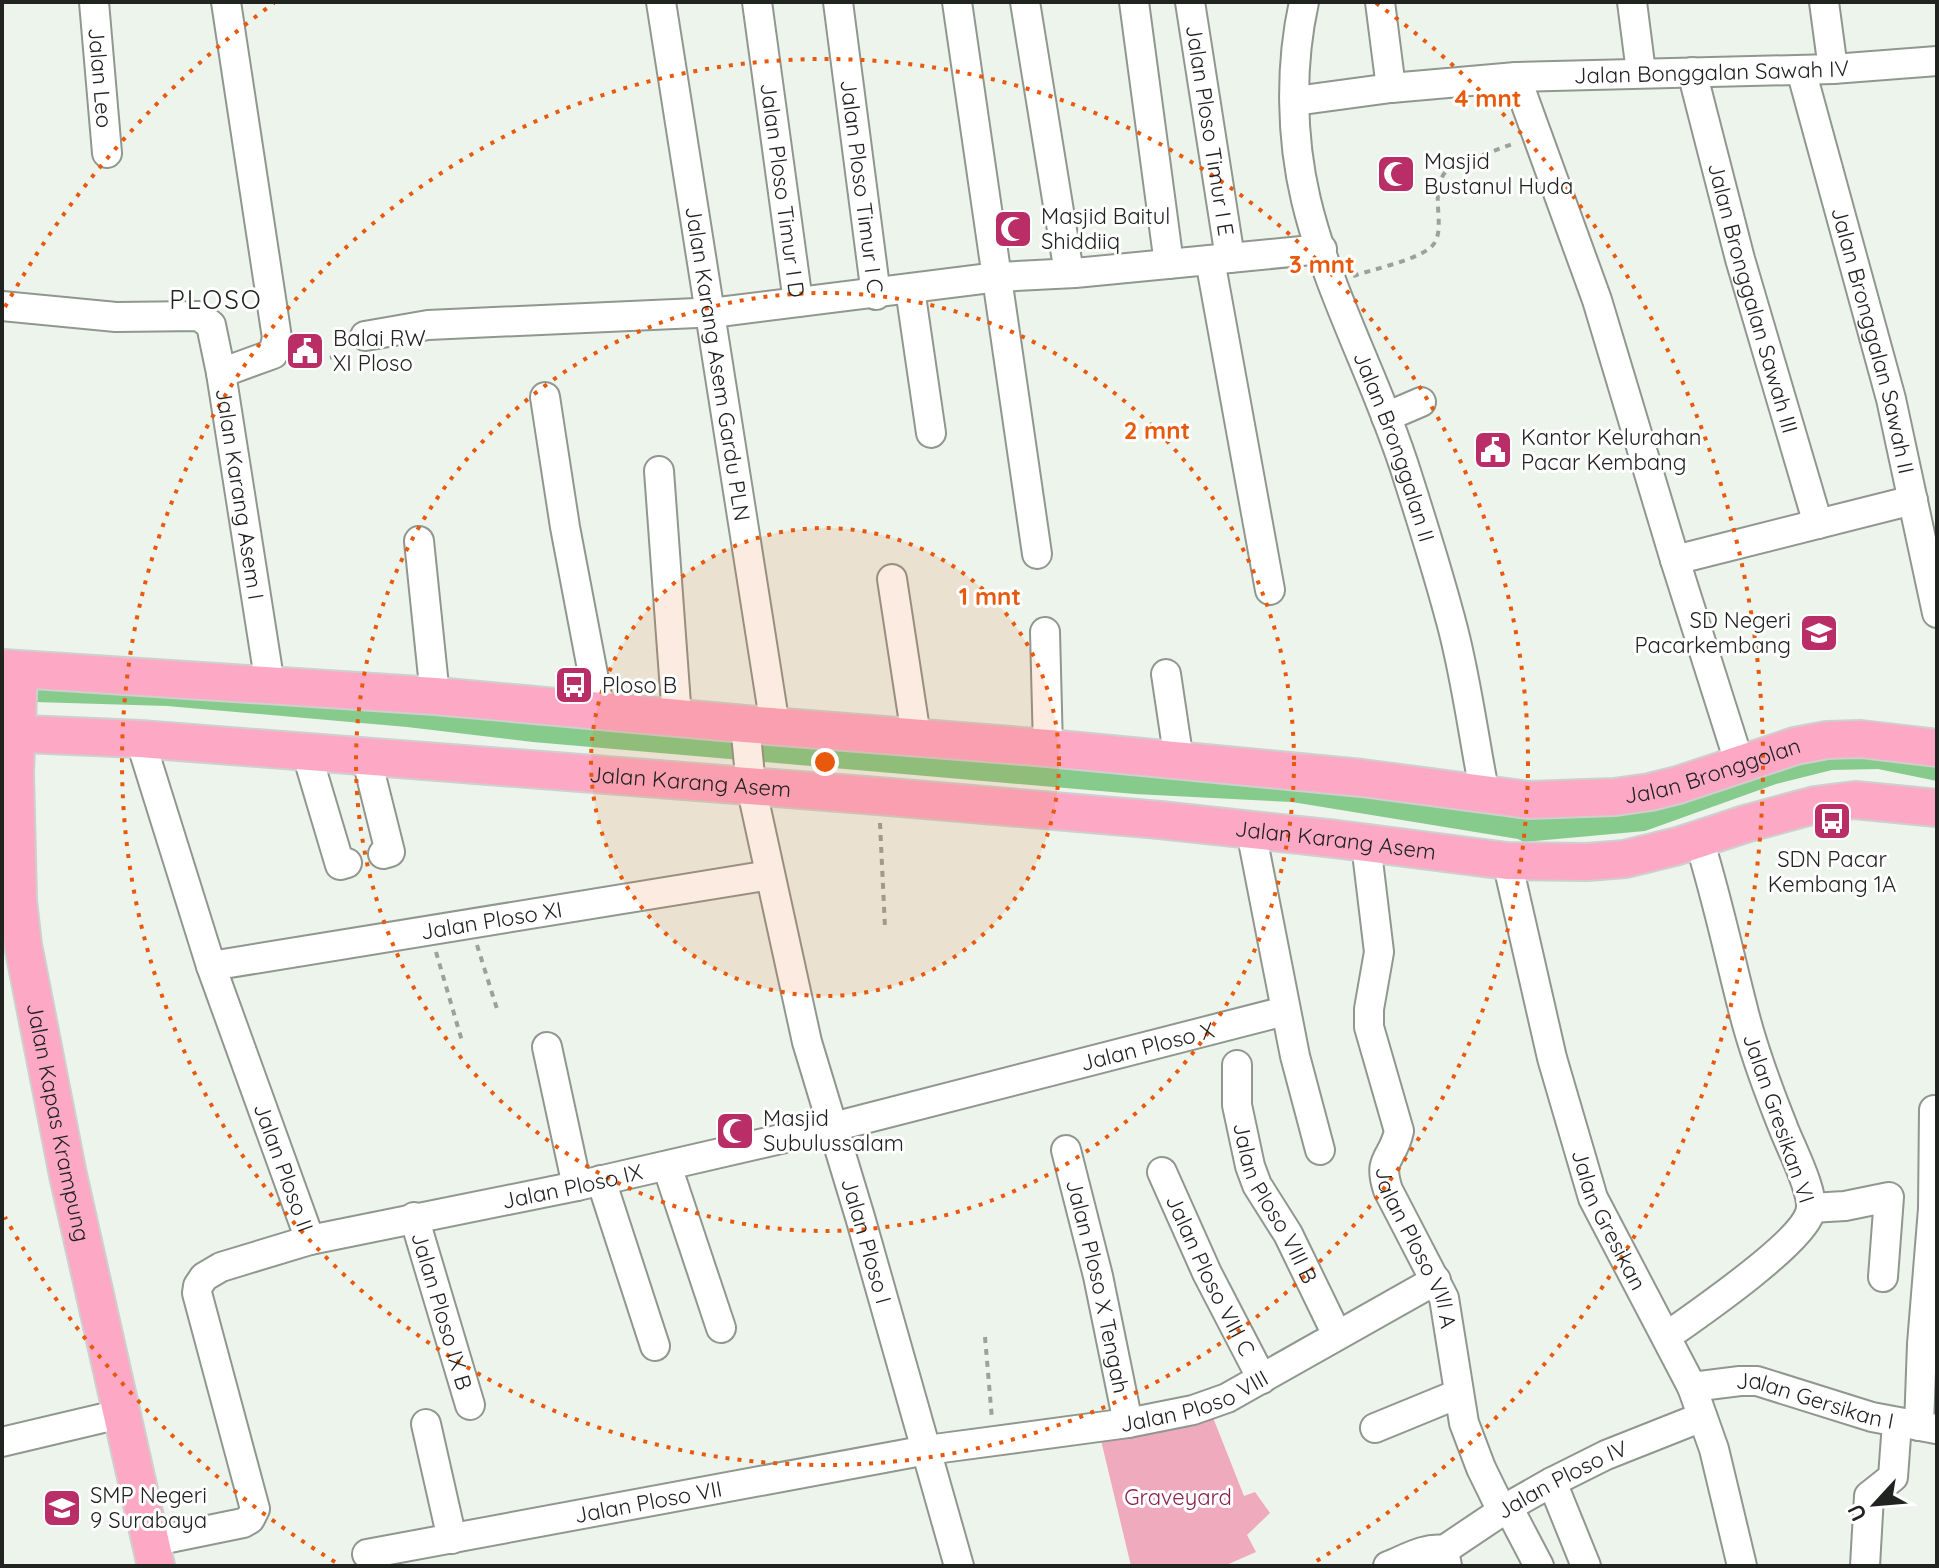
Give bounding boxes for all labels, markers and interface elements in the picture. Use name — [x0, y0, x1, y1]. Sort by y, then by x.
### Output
street label: Jalan Ploso Timur I E — [1180, 23, 1240, 238]
street label: Jalan Leo — [82, 26, 119, 129]
street label: Jalan Bonggalan Sawah IV — [1574, 54, 1850, 90]
street label: Jalan Ploso Timur I C — [834, 78, 890, 295]
street label: Jalan Ploso Timur I D — [754, 81, 811, 299]
text: 4 mnt — [1454, 83, 1522, 113]
place label: Masjid Bustanul Huda — [1424, 147, 1573, 200]
mosque icon: Masjid Bustanul Huda — [1375, 153, 1417, 195]
street label: Jalan Bronggalan Sawah III — [1702, 160, 1805, 436]
place label: Masjid Baitul Shiddiiq — [1041, 202, 1170, 255]
street label: Jalan Karang Asem Gardu PLN — [679, 204, 757, 523]
street label: Jalan Bronggalan Sawah II — [1825, 204, 1921, 476]
mosque icon: Masjid Baitul Shiddiiq — [992, 208, 1034, 250]
text: 3 mnt — [1289, 249, 1355, 279]
district label: PLOSO — [169, 283, 263, 316]
place label: Balai RW XI Ploso — [333, 324, 426, 377]
public building icon: Balai RW XI Ploso — [284, 330, 326, 372]
street label: Jalan Bronggalan II — [1347, 347, 1441, 545]
street label: Jalan Karang Asem I — [210, 386, 270, 602]
text: 2 mnt — [1124, 415, 1190, 445]
place label: Kantor Kelurahan Pacar Kembang — [1521, 423, 1701, 476]
public building icon: Kantor Kelurahan Pacar Kembang — [1472, 429, 1514, 471]
text: 1 mnt — [959, 581, 1021, 611]
place label: SD Negeri Pacarkembang — [1635, 606, 1791, 659]
school or university icon: SD Negeri Pacarkembang — [1798, 612, 1840, 654]
bus stop icon: Ploso B — [553, 664, 595, 706]
place label: Ploso B — [602, 671, 677, 699]
street label: Jalan Bronggolan — [1622, 731, 1804, 810]
centre of rings — [811, 748, 839, 776]
street label: Jalan Karang Asem — [588, 760, 792, 803]
bus stop icon: SDN Pacar Kembang 1A — [1811, 800, 1853, 842]
street label: Jalan Karang Asem — [1234, 814, 1438, 866]
place label: SDN Pacar Kembang 1A — [1768, 845, 1896, 898]
street label: Jalan Ploso XI — [419, 895, 564, 946]
street label: Jalan Kapas Krampung — [21, 1000, 97, 1244]
street label: Jalan Ploso X — [1077, 1016, 1217, 1077]
street label: Jalan Gresikan VI — [1737, 1029, 1821, 1207]
street label: Jalan Ploso II — [248, 1099, 320, 1236]
place label: Masjid Subulussalam — [763, 1104, 904, 1157]
mosque icon: Masjid Subulussalam — [714, 1110, 756, 1152]
street label: Jalan Ploso VIII B — [1227, 1120, 1324, 1288]
street label: Jalan Gresikan — [1566, 1146, 1653, 1295]
street label: Jalan Ploso IX — [499, 1157, 645, 1215]
street label: Jalan Ploso VIII A — [1370, 1166, 1463, 1331]
street label: Jalan Ploso I — [835, 1175, 898, 1307]
street label: Jalan Ploso X Tengah — [1060, 1176, 1136, 1396]
street label: Jalan Ploso VIII C — [1160, 1190, 1261, 1360]
street label: Jalan Ploso IX B — [405, 1229, 479, 1393]
street label: Jalan Ploso VIII — [1118, 1364, 1273, 1438]
street label: Jalan Gersikan I — [1736, 1367, 1896, 1435]
street label: Jalan Ploso IV — [1491, 1434, 1631, 1525]
north arrow — [1835, 1464, 1915, 1544]
street label: Jalan Ploso VII — [572, 1474, 724, 1529]
place label: SMP Negeri 9 Surabaya — [90, 1481, 207, 1534]
park label: Graveyard — [1124, 1483, 1232, 1511]
school or university icon: SMP Negeri 9 Surabaya — [41, 1487, 83, 1529]
text: U — [1841, 1500, 1873, 1526]

